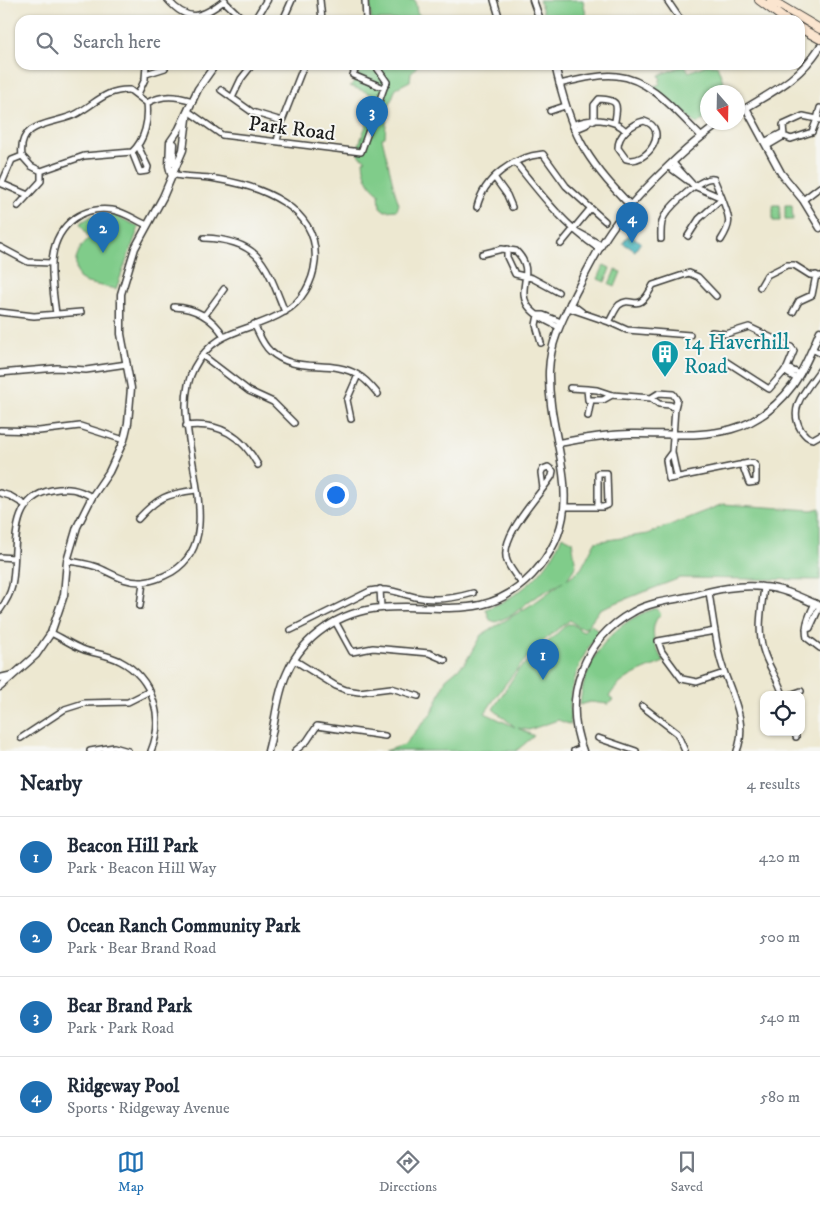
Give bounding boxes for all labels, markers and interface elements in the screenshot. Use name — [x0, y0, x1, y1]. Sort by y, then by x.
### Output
search box — [15, 15, 805, 70]
icon: search — [33, 29, 61, 57]
text: Search here — [73, 31, 161, 54]
north arrow — [700, 85, 745, 130]
pin: 3 — [356, 96, 388, 137]
street label: Park Road — [247, 111, 337, 147]
pin: 4 — [616, 202, 648, 243]
pin: 2 — [87, 212, 119, 253]
place label: 14 Haverhill Road — [684, 330, 790, 380]
building icon: 14 Haverhill Road — [650, 339, 680, 378]
your location — [323, 482, 349, 508]
pin: 1 — [527, 639, 559, 680]
map controls — [760, 691, 805, 736]
button: locate — [760, 691, 805, 736]
text: Nearby — [20, 771, 82, 797]
text: 4 results — [747, 774, 800, 794]
text: Beacon Hill Park — [67, 835, 198, 858]
text: 1 — [33, 847, 39, 867]
text: 420 m — [759, 847, 800, 867]
text: Park · Beacon Hill Way — [67, 858, 216, 878]
text: Ocean Ranch Community Park — [67, 915, 300, 938]
text: 2 — [32, 927, 40, 947]
text: 500 m — [759, 927, 800, 947]
text: Park · Bear Brand Road — [67, 938, 216, 958]
text: Bear Brand Park — [67, 995, 192, 1018]
text: 3 — [33, 1007, 39, 1027]
text: 540 m — [760, 1007, 800, 1027]
text: Park · Park Road — [67, 1018, 174, 1038]
text: Ridgeway Pool — [67, 1075, 179, 1098]
text: 4 — [31, 1087, 41, 1107]
text: 580 m — [760, 1087, 800, 1107]
text: Sports · Ridgeway Avenue — [67, 1098, 230, 1118]
tab: Map — [117, 1148, 145, 1196]
tab: Directions — [379, 1148, 437, 1196]
tab: Saved — [671, 1148, 703, 1196]

